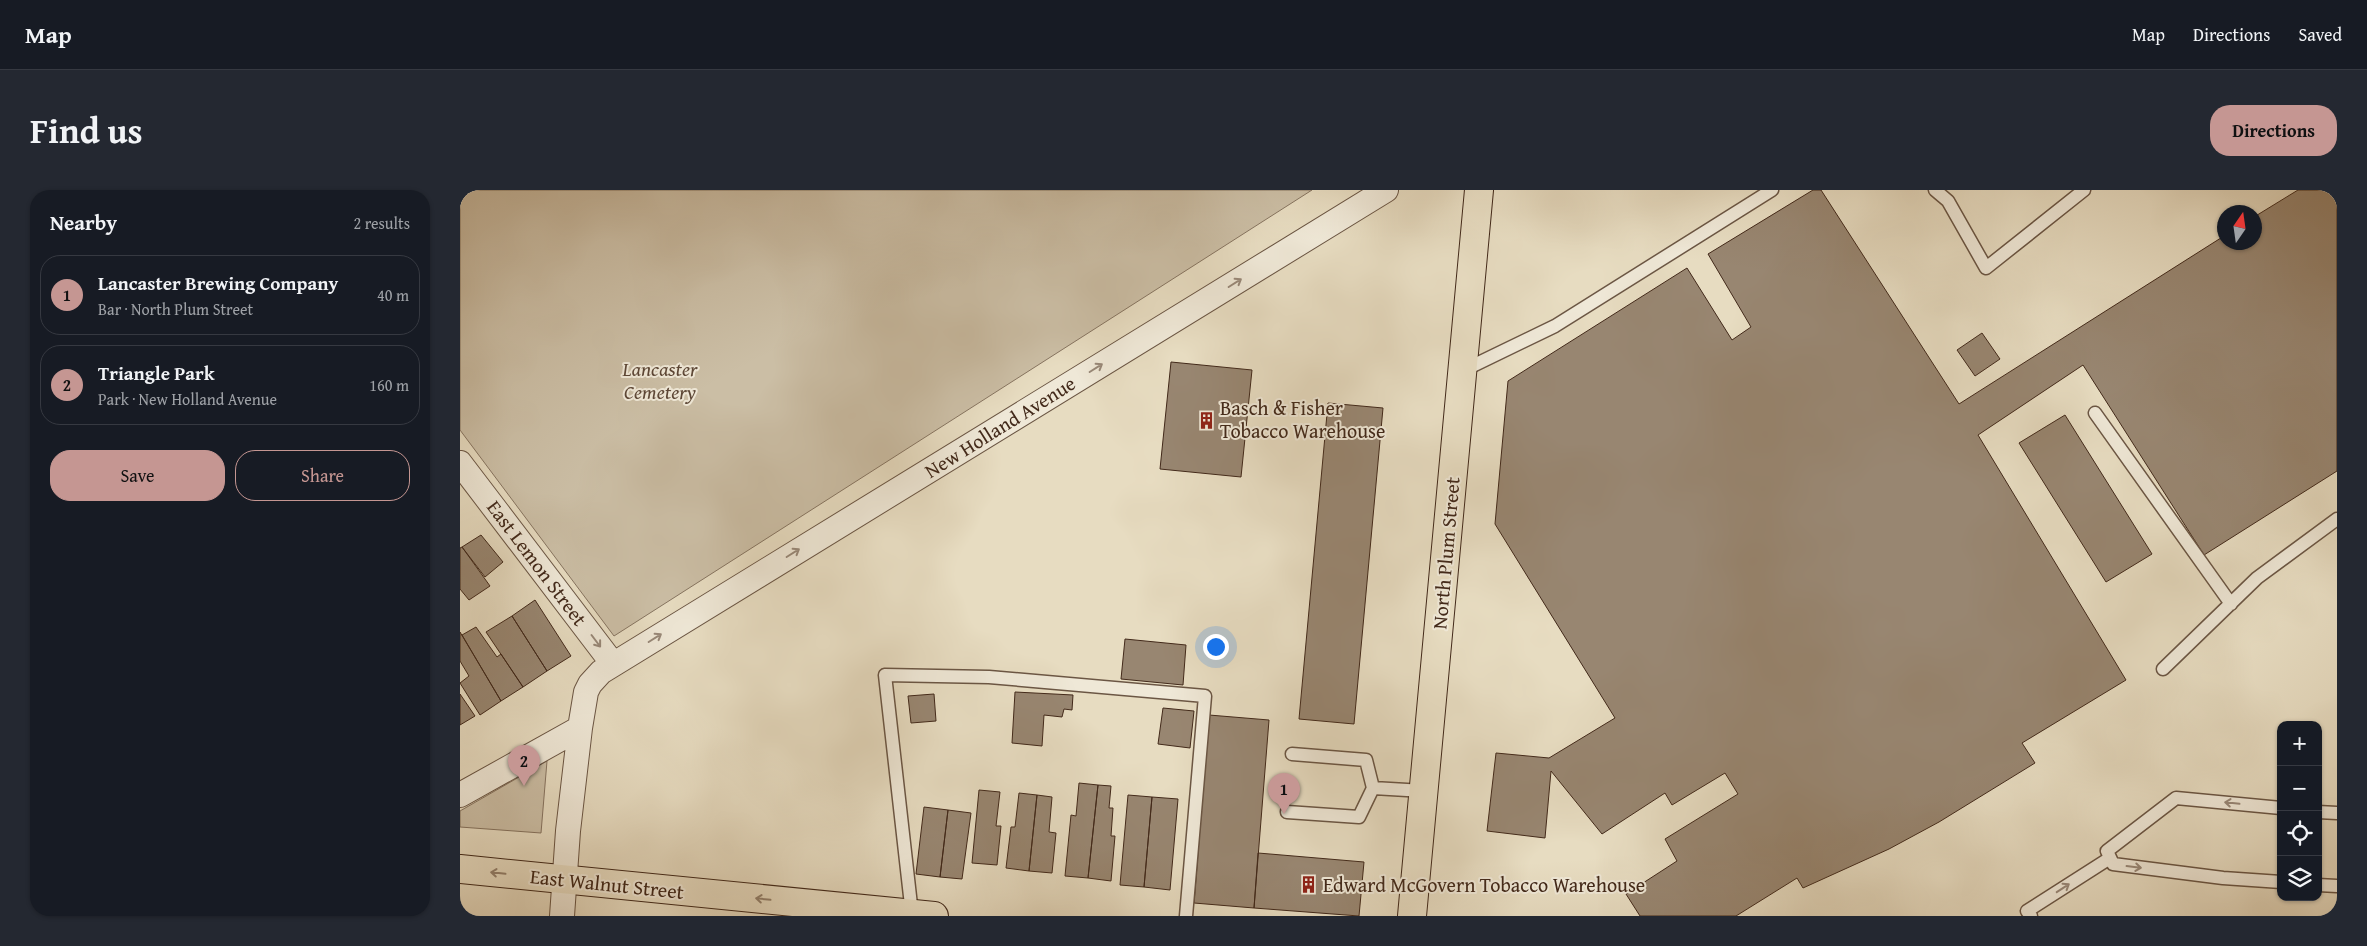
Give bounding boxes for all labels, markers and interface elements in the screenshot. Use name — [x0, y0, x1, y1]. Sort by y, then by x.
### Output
text: Map — [25, 17, 72, 52]
text: Map — [2132, 21, 2165, 48]
text: Directions — [2193, 21, 2270, 48]
text: Saved — [2298, 21, 2342, 48]
text: Find us — [30, 105, 143, 156]
button: Directions — [2210, 105, 2337, 156]
north arrow — [2217, 205, 2262, 250]
text: Nearby — [50, 207, 117, 238]
text: 2 results — [353, 211, 410, 235]
text: Lancaster Brewing Company — [98, 269, 338, 297]
one-way arrow — [1227, 278, 1241, 288]
text: 1 — [63, 283, 71, 307]
text: 40 m — [377, 283, 409, 307]
text: Bar · North Plum Street — [98, 297, 253, 321]
park label: Lancaster Cemetery — [622, 354, 698, 406]
text: Triangle Park — [98, 359, 215, 387]
one-way arrow — [1089, 363, 1103, 373]
street label: New Holland Avenue — [919, 368, 1081, 485]
text: 2 — [63, 373, 71, 397]
text: 160 m — [369, 373, 409, 397]
text: Park · New Holland Avenue — [98, 387, 277, 411]
place label: Basch & Fisher Tobacco Warehouse — [1220, 393, 1385, 445]
building icon: Basch & Fisher Tobacco Warehouse — [1196, 410, 1216, 430]
button: Save — [50, 450, 225, 501]
button: Share — [235, 450, 410, 501]
street label: North Plum Street — [1424, 476, 1467, 630]
street label: East Lemon Street — [480, 494, 594, 632]
one-way arrow — [786, 548, 800, 558]
one-way arrow — [647, 633, 661, 643]
one-way arrow — [590, 634, 601, 647]
your location — [1203, 634, 1229, 660]
map controls — [2277, 721, 2322, 901]
button: + — [2277, 721, 2322, 766]
pin: 2 — [508, 745, 540, 786]
button: − — [2277, 766, 2322, 811]
pin: 1 — [1268, 773, 1300, 814]
one-way arrow — [2225, 798, 2241, 808]
button: locate — [2277, 811, 2322, 856]
button: layers — [2277, 856, 2322, 901]
street label: East Walnut Street — [529, 861, 685, 906]
one-way arrow — [2126, 862, 2142, 872]
one-way arrow — [490, 868, 506, 878]
place label: Edward McGovern Tobacco Warehouse — [1323, 870, 1645, 899]
building icon: Edward McGovern Tobacco Warehouse — [1299, 875, 1319, 895]
one-way arrow — [2056, 883, 2070, 893]
one-way arrow — [755, 894, 771, 904]

